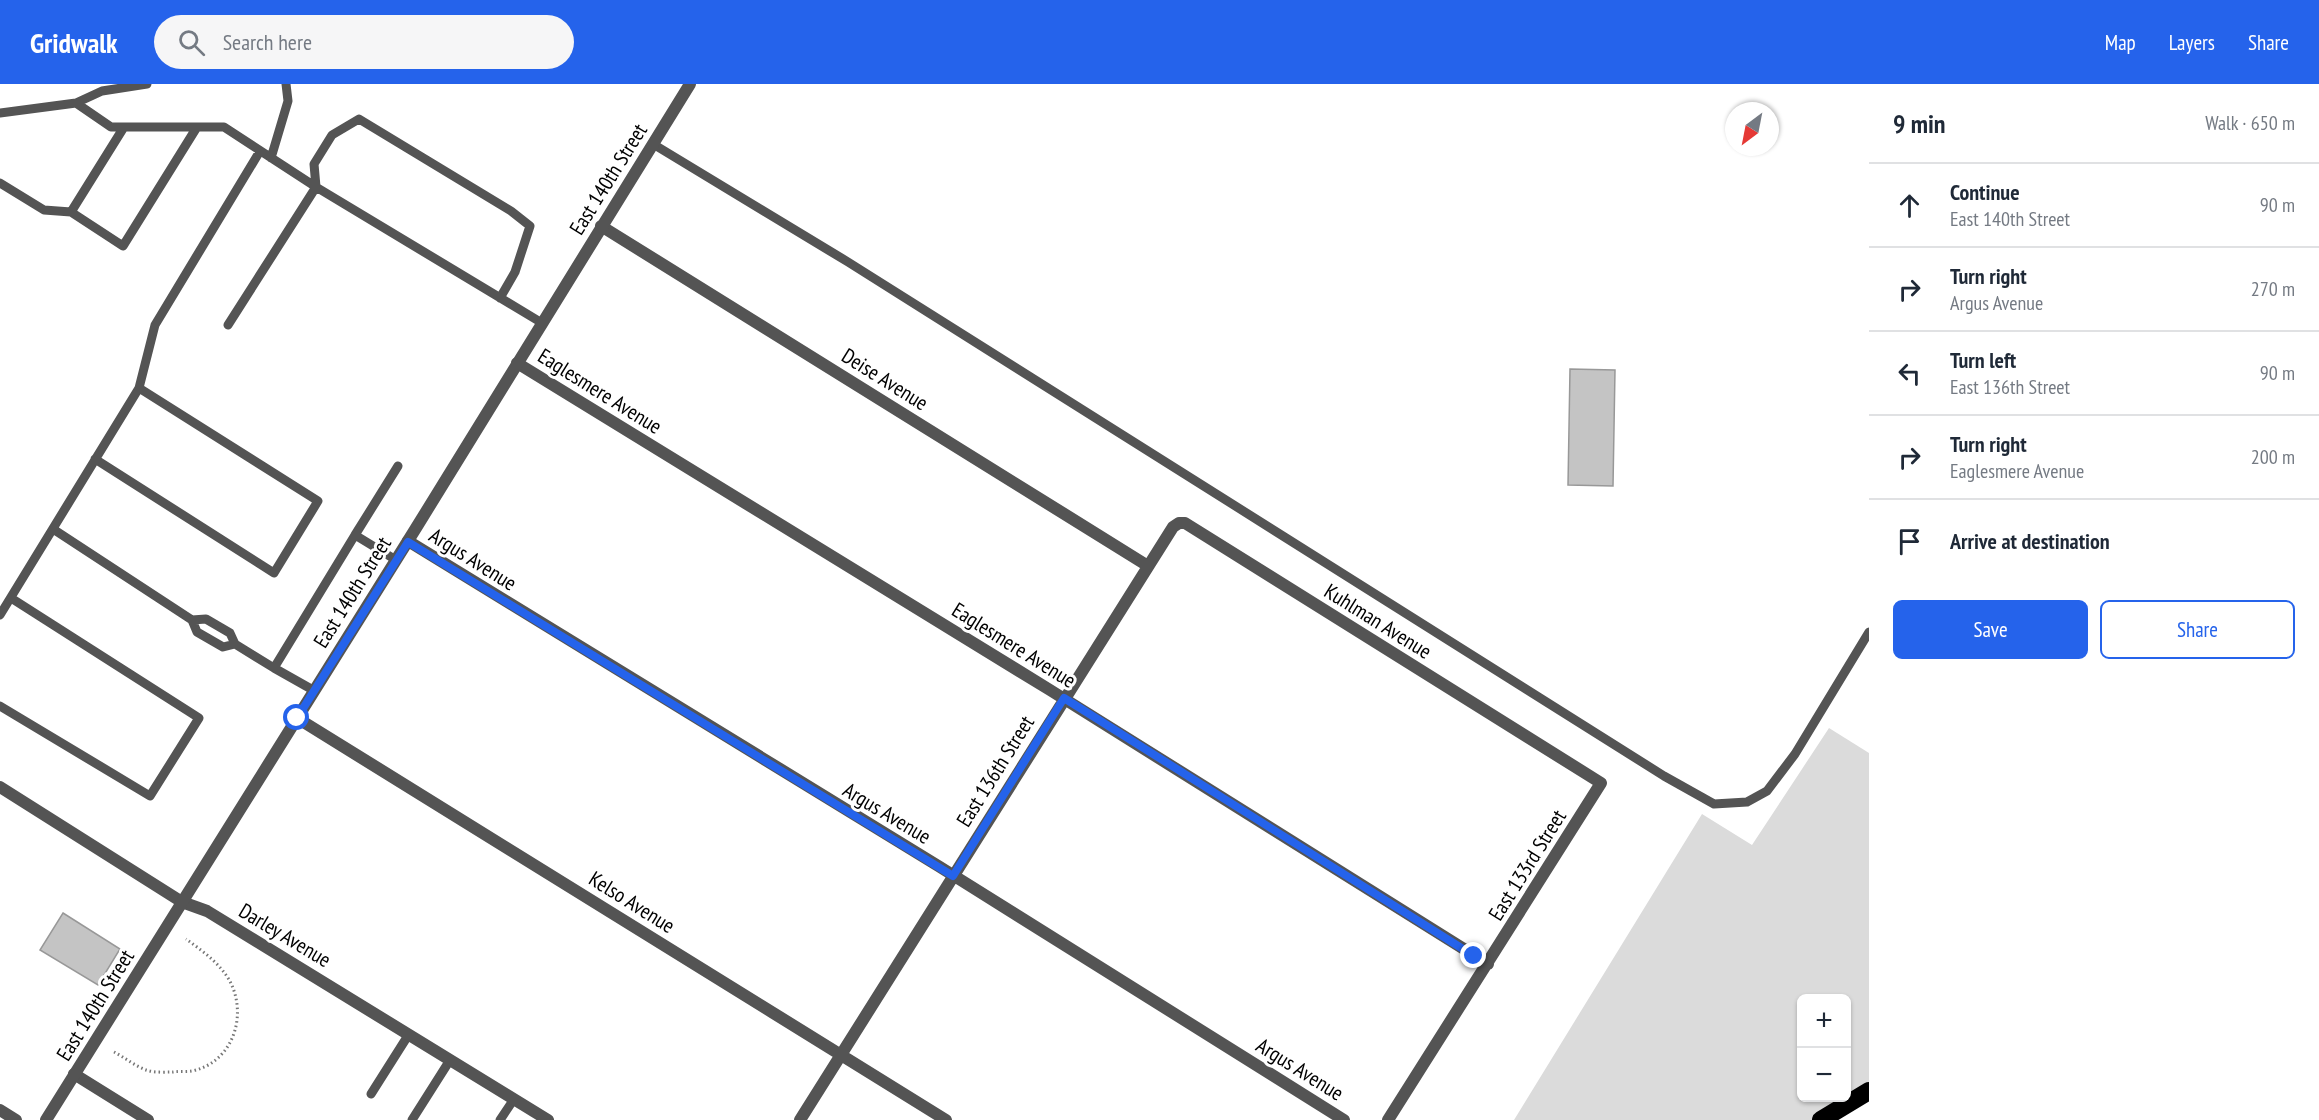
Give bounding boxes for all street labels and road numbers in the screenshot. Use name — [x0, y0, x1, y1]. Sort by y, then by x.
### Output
street label: East 140th Street — [563, 118, 653, 240]
street label: Eaglesmere Avenue — [533, 342, 667, 440]
street label: Deise Avenue — [837, 342, 933, 416]
street label: Argus Avenue — [424, 522, 522, 596]
street label: East 140th Street — [307, 531, 397, 653]
street label: Kuhlman Avenue — [1319, 577, 1437, 665]
street label: Eaglesmere Avenue — [947, 596, 1081, 694]
street label: East 136th Street — [950, 710, 1040, 832]
street label: Argus Avenue — [838, 776, 936, 850]
street label: East 133rd Street — [1482, 804, 1572, 926]
street label: Kelso Avenue — [584, 865, 680, 939]
street label: Darley Avenue — [234, 897, 336, 973]
street label: East 140th Street — [50, 944, 140, 1066]
street label: Argus Avenue — [1251, 1032, 1349, 1106]

